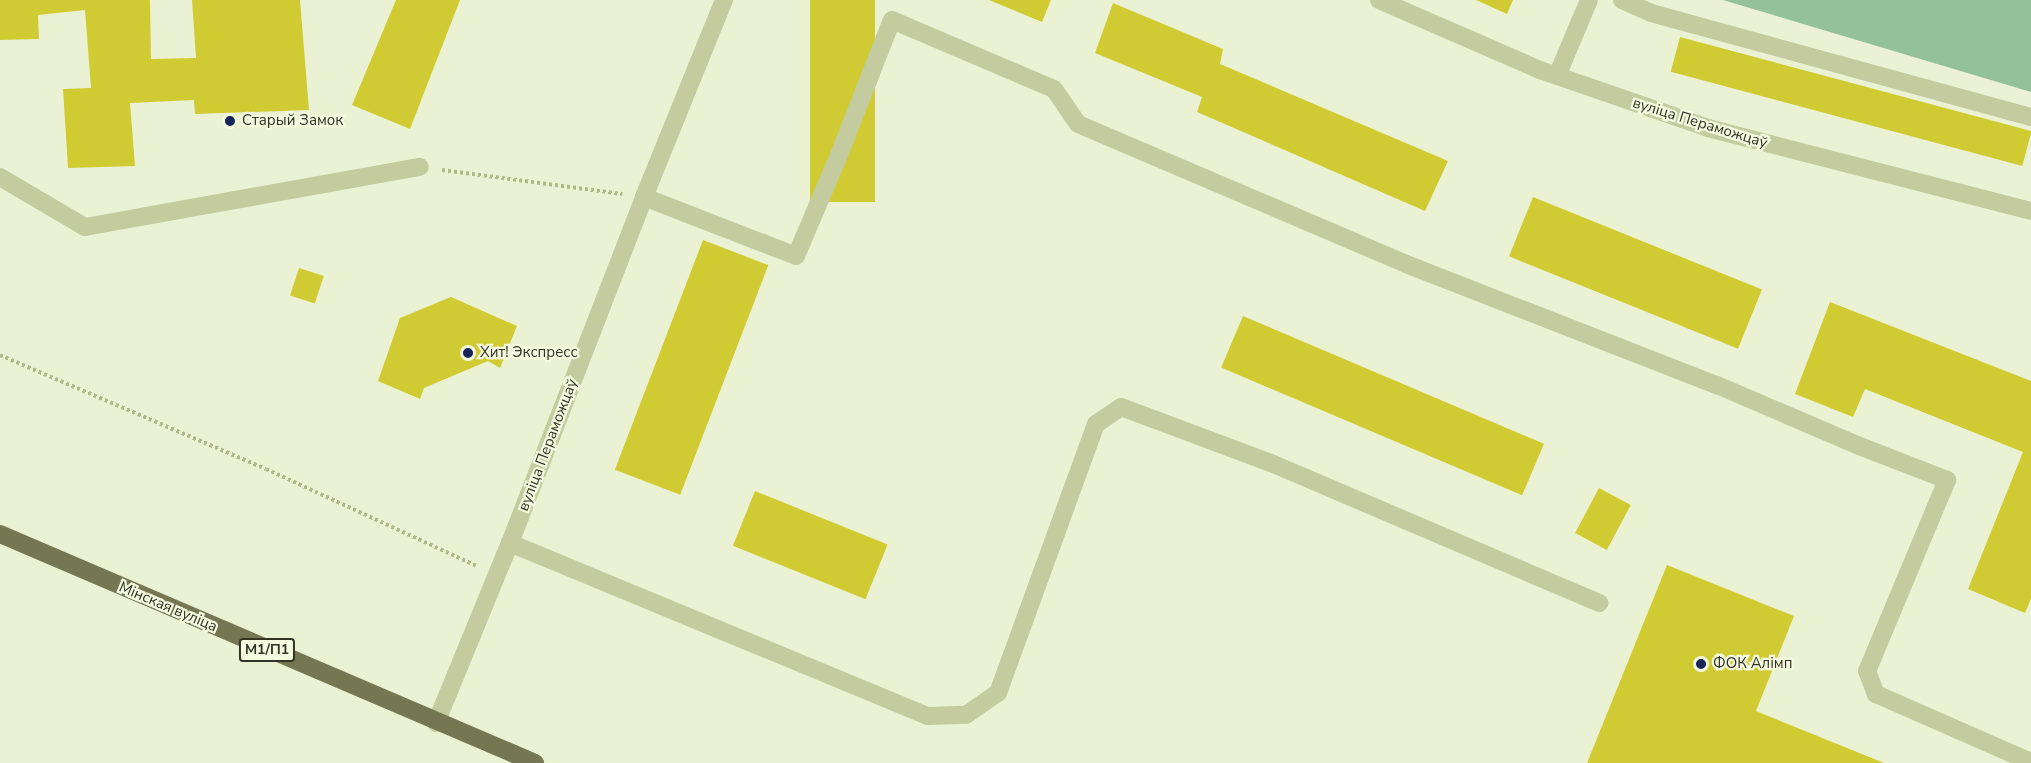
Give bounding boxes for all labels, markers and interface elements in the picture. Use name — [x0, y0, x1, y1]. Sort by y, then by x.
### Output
street label: вуліца Пераможцаў — [1630, 94, 1770, 152]
place label: Старый Замок — [242, 112, 343, 130]
marker: Старый Замок — [223, 114, 237, 128]
place label: Хит! Экспресс — [480, 344, 577, 362]
marker: Хит! Экспресс — [461, 346, 475, 360]
street label: вуліца Пераможцаў — [514, 376, 582, 514]
street label: Мінская вуліца — [116, 578, 220, 636]
road number: М1/П1 — [238, 639, 296, 661]
place label: ФОК Алімп — [1713, 655, 1792, 673]
marker: ФОК Алімп — [1694, 657, 1708, 671]

